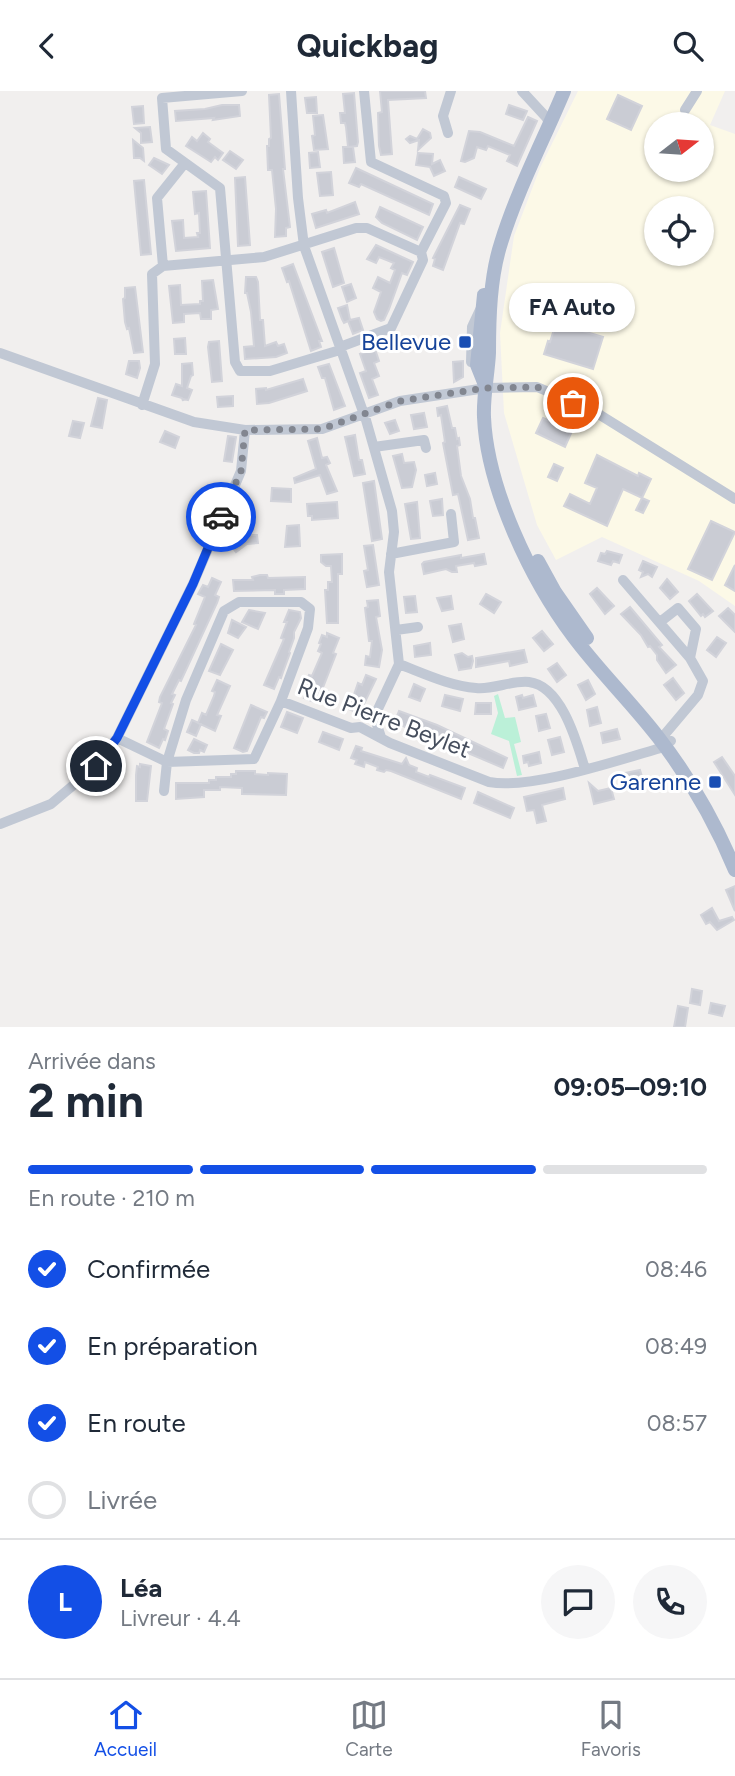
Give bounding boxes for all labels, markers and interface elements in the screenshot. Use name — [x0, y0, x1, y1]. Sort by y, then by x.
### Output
icon: back — [28, 27, 66, 65]
text: Quickbag — [297, 27, 438, 65]
icon: search — [669, 27, 707, 65]
north arrow — [644, 112, 714, 182]
map controls — [644, 112, 714, 266]
button: locate — [644, 196, 714, 266]
callout: FA Auto — [510, 284, 636, 333]
text: FA Auto — [529, 293, 615, 321]
place label: Bellevue — [361, 327, 451, 356]
marker: Bellevue — [457, 334, 473, 350]
pin — [543, 373, 603, 433]
icon: bag — [554, 384, 592, 422]
courier — [186, 482, 256, 552]
icon: car — [202, 498, 240, 536]
street label: Rue Pierre Beylet — [294, 671, 475, 764]
pin — [66, 736, 126, 796]
icon: home — [77, 747, 115, 785]
place label: Garenne — [609, 767, 701, 796]
marker: Garenne — [707, 774, 723, 790]
text: Arrivée dans — [28, 1047, 156, 1075]
text: 09:05–09:10 — [553, 1071, 707, 1103]
text: 2 min — [28, 1073, 144, 1129]
text: En route · 210 m — [28, 1184, 195, 1212]
icon: check — [28, 1250, 66, 1288]
text: Confirmée — [87, 1253, 210, 1285]
text: 08:46 — [645, 1255, 707, 1283]
icon: check — [28, 1327, 66, 1365]
text: En préparation — [87, 1330, 258, 1362]
text: 08:49 — [645, 1332, 707, 1360]
icon: check — [28, 1404, 66, 1442]
text: En route — [87, 1407, 186, 1439]
text: 08:57 — [647, 1409, 707, 1437]
text: Livrée — [87, 1484, 157, 1516]
button: chat — [541, 1565, 615, 1639]
button: phone — [633, 1565, 707, 1639]
text: Léa — [120, 1572, 162, 1604]
text: L — [58, 1586, 72, 1618]
text: Livreur · 4.4 — [120, 1604, 241, 1632]
tab: Accueil — [94, 1696, 157, 1761]
tab: Carte — [345, 1696, 393, 1761]
tab: Favoris — [581, 1696, 641, 1761]

